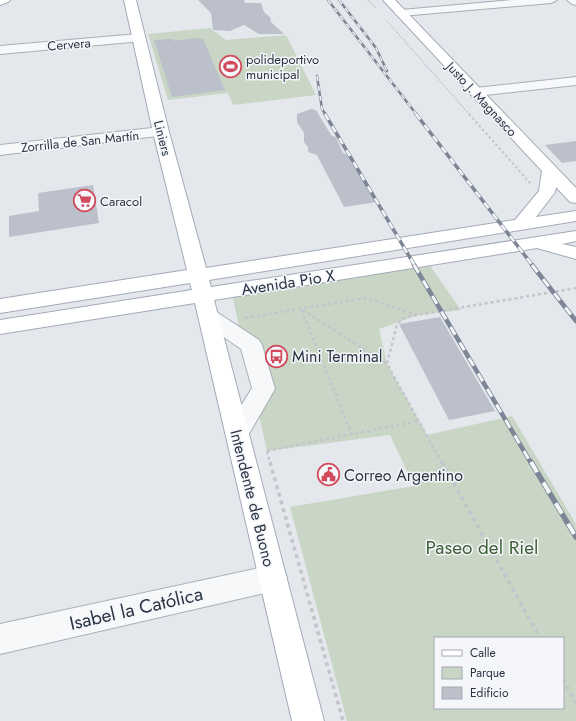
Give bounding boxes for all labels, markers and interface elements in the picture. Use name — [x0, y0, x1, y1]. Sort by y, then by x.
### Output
street label: Cervera — [47, 33, 91, 56]
place label: polideportivo municipal — [246, 50, 319, 84]
sports icon: polideportivo municipal — [217, 53, 243, 79]
street label: Justo J. Magnasco — [441, 56, 521, 141]
street label: Liniers — [149, 118, 176, 158]
street label: Zorrilla de San Martín — [20, 126, 140, 157]
supermarket icon: Caracol — [71, 188, 97, 214]
place label: Caracol — [100, 192, 142, 211]
street label: Avenida Pio X — [240, 264, 337, 301]
bus stop icon: Mini Terminal — [264, 343, 290, 369]
place label: Mini Terminal — [292, 345, 382, 368]
street label: Intendente de Buono — [224, 427, 281, 569]
public building icon: Correo Argentino — [315, 462, 341, 488]
place label: Correo Argentino — [344, 464, 463, 487]
park label: Paseo del Riel — [426, 534, 538, 561]
street label: Isabel la Católica — [67, 580, 205, 637]
legend — [434, 637, 564, 709]
text: Calle — [470, 644, 496, 662]
text: Parque — [470, 664, 505, 682]
text: Edificio — [470, 684, 509, 702]

